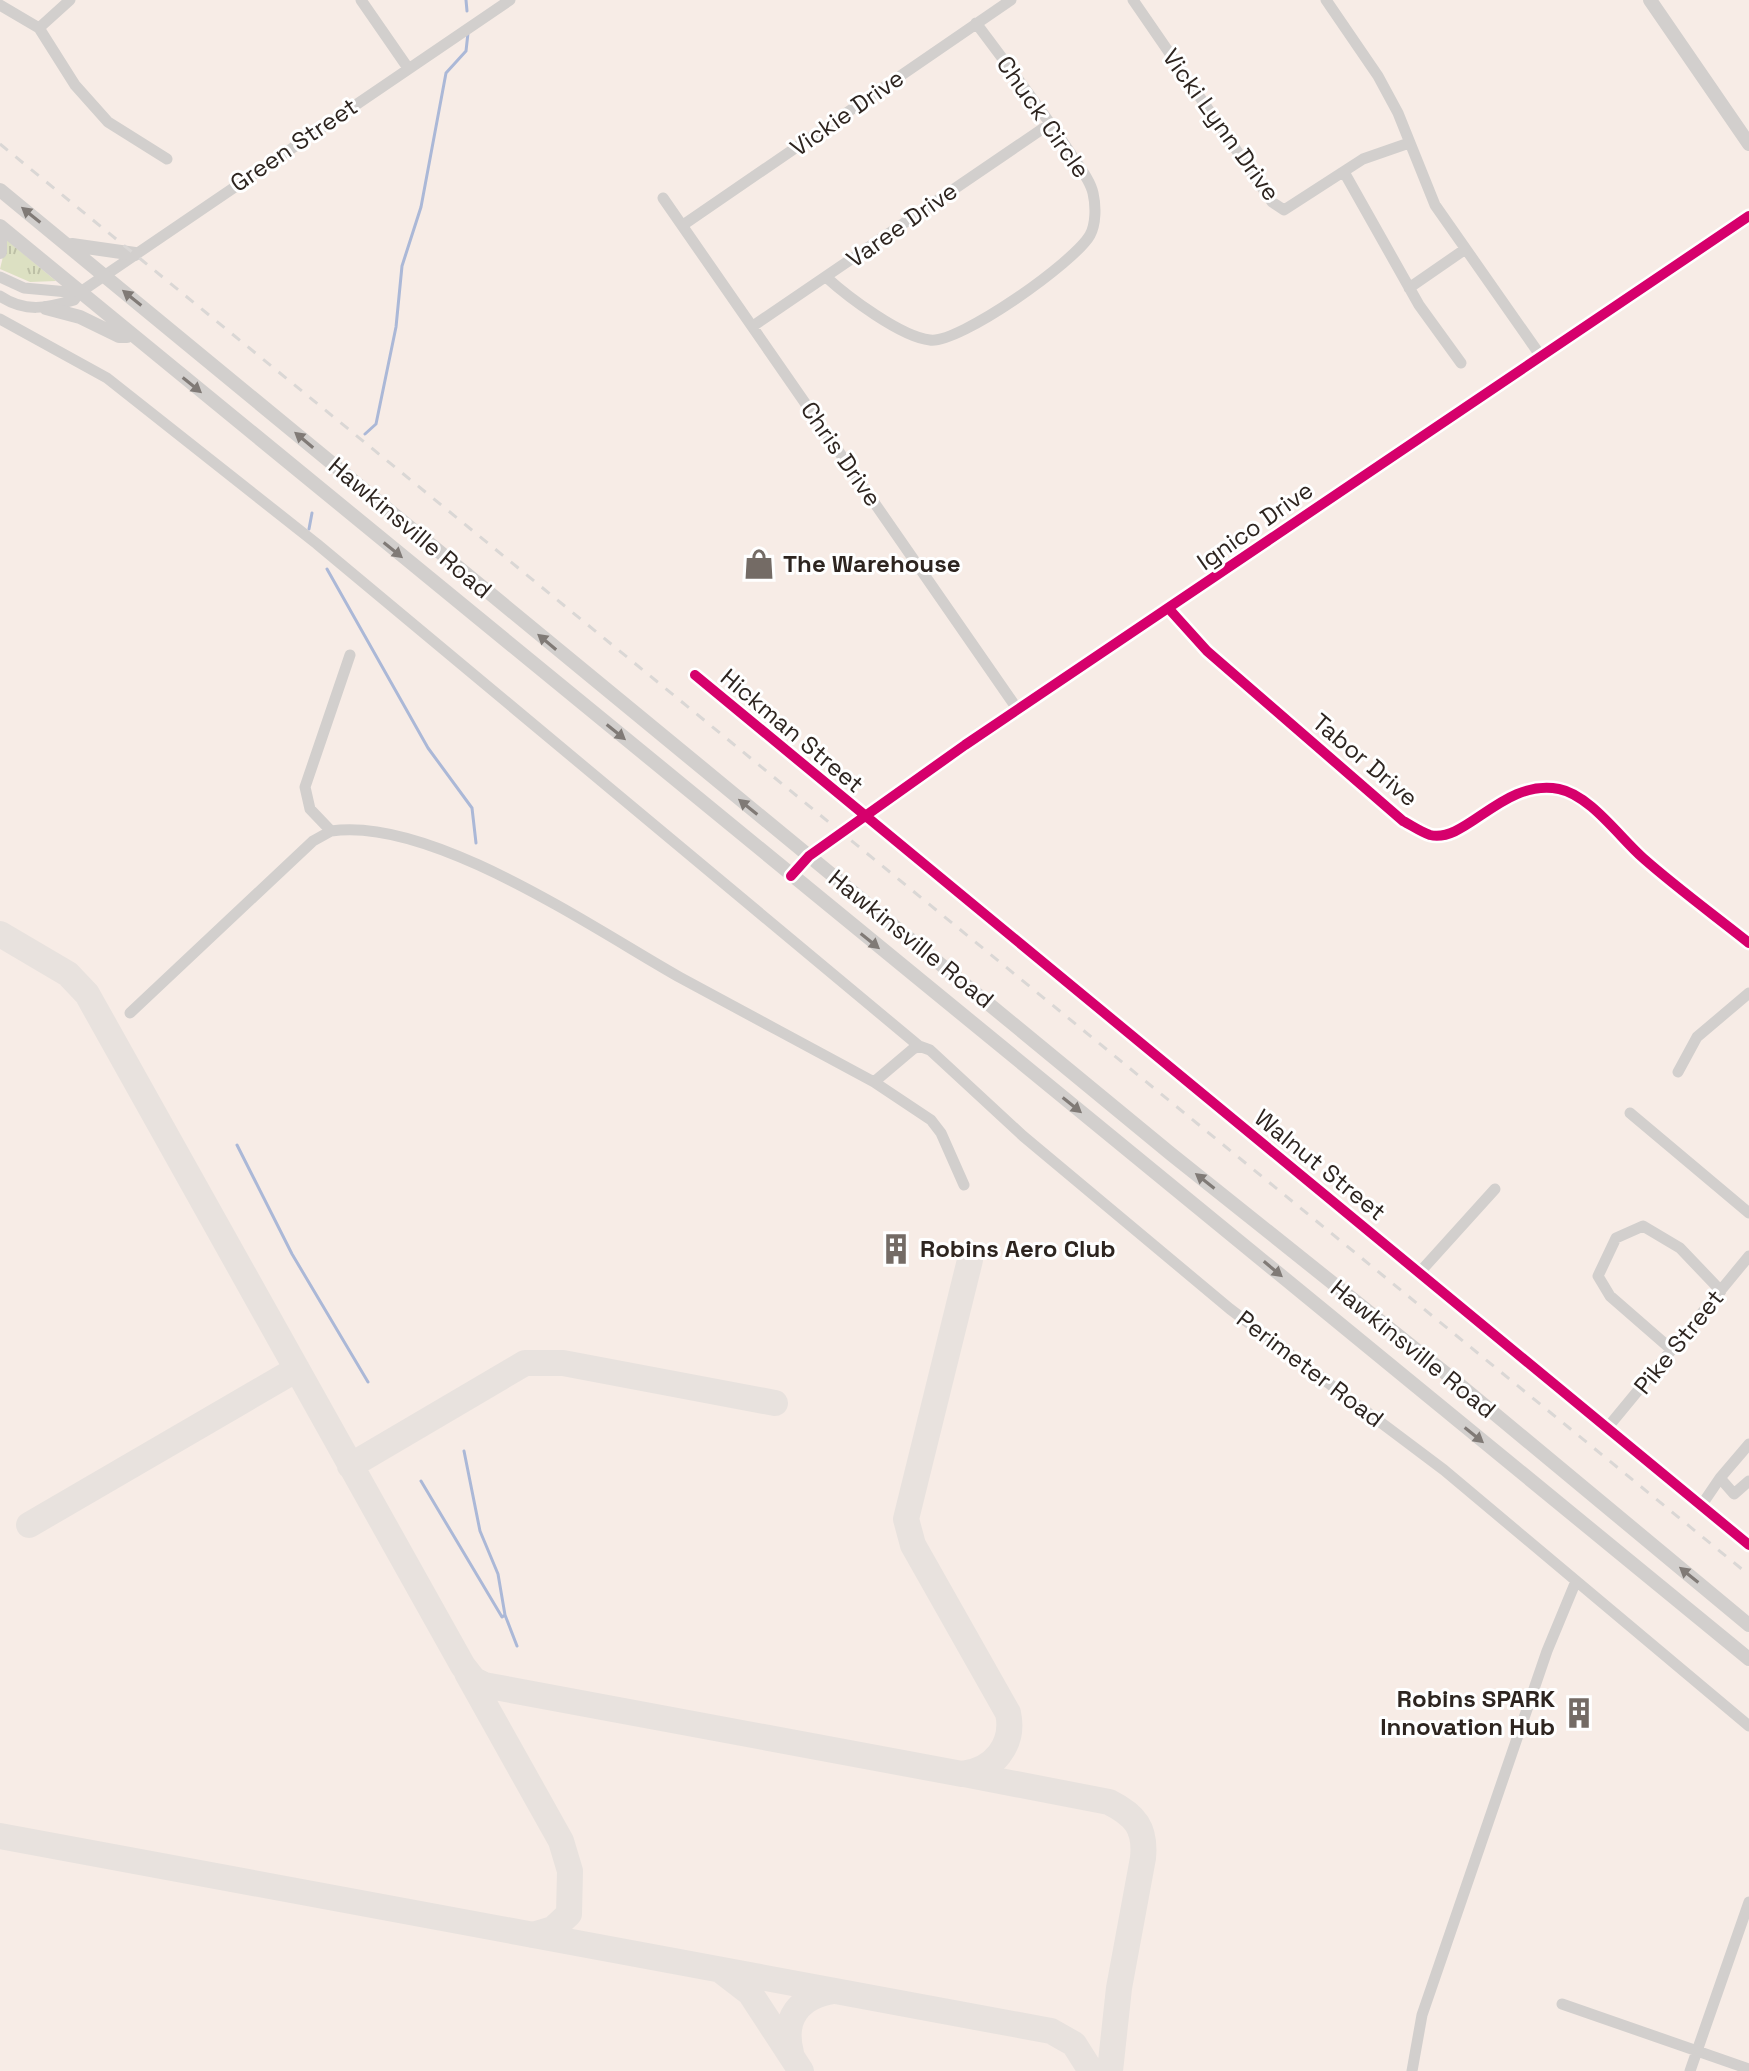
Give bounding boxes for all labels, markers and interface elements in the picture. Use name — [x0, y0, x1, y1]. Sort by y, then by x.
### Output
street label: Vicki Lynn Drive — [1156, 42, 1287, 207]
street label: Chuck Circle — [990, 49, 1097, 184]
street label: Vickie Drive — [784, 62, 910, 163]
street label: Green Street — [224, 91, 363, 199]
street label: Varee Drive — [840, 175, 963, 274]
one-way arrow — [21, 207, 41, 224]
one-way arrow — [122, 290, 142, 307]
one-way arrow — [182, 376, 202, 393]
street label: Chris Drive — [794, 395, 889, 512]
one-way arrow — [294, 432, 314, 449]
street label: Hawkinsville Road — [322, 450, 498, 605]
street label: Ignico Drive — [1191, 474, 1319, 577]
one-way arrow — [383, 541, 403, 558]
shop icon: The Warehouse — [742, 547, 776, 581]
place label: The Warehouse — [783, 548, 961, 579]
one-way arrow — [537, 634, 557, 651]
street label: Hickman Street — [714, 662, 870, 800]
street label: Tabor Drive — [1306, 706, 1425, 813]
one-way arrow — [606, 723, 626, 740]
one-way arrow — [738, 799, 758, 815]
street label: Hawkinsville Road — [822, 862, 1000, 1015]
one-way arrow — [860, 932, 880, 949]
one-way arrow — [1061, 1096, 1081, 1113]
street label: Walnut Street — [1248, 1102, 1392, 1227]
one-way arrow — [1195, 1174, 1215, 1190]
building icon: Robins Aero Club — [879, 1232, 913, 1266]
place label: Robins Aero Club — [920, 1233, 1116, 1264]
one-way arrow — [1263, 1260, 1283, 1277]
street label: Hawkinsville Road — [1324, 1272, 1502, 1425]
street label: Pike Street — [1627, 1283, 1730, 1401]
street label: Perimeter Road — [1230, 1303, 1390, 1434]
one-way arrow — [1464, 1426, 1484, 1442]
one-way arrow — [1678, 1567, 1699, 1584]
place label: Robins SPARK Innovation Hub — [1380, 1683, 1555, 1742]
building icon: Robins SPARK Innovation Hub — [1562, 1696, 1596, 1730]

